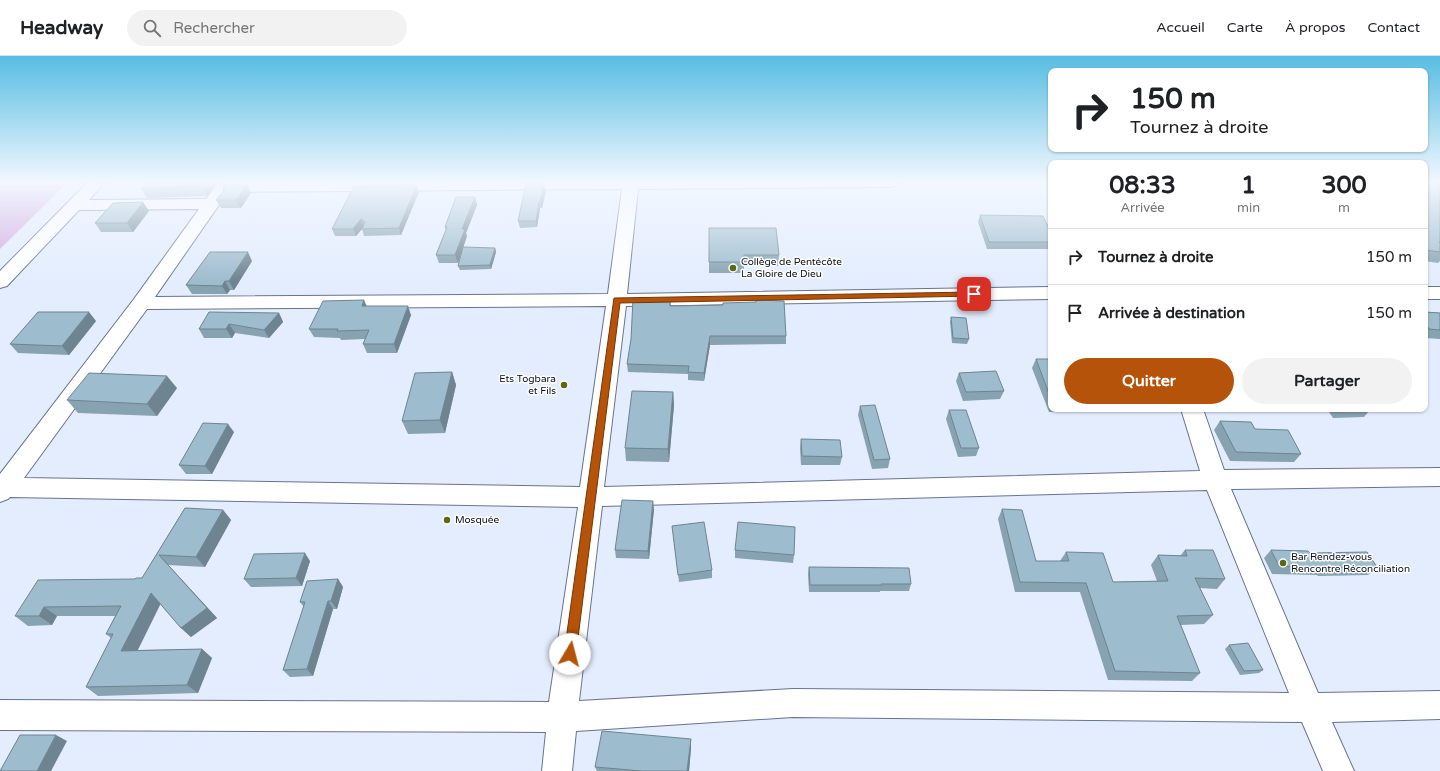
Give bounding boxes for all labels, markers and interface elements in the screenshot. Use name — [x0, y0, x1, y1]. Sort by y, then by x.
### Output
search box — [127, 10, 407, 46]
text: Headway — [20, 17, 103, 39]
icon: search — [141, 17, 163, 39]
text: Rechercher — [173, 19, 255, 37]
text: Accueil — [1156, 19, 1205, 36]
text: Carte — [1227, 19, 1263, 36]
text: À propos — [1285, 19, 1346, 36]
text: Contact — [1368, 19, 1420, 36]
text: 150 m — [1130, 82, 1216, 116]
icon: right — [1064, 84, 1116, 136]
text: Tournez à droite — [1130, 116, 1269, 138]
text: 08:33 — [1109, 171, 1176, 200]
text: 1 — [1241, 171, 1256, 200]
text: 300 — [1321, 171, 1367, 200]
text: Arrivée — [1120, 200, 1165, 216]
text: min — [1237, 200, 1260, 216]
text: m — [1338, 200, 1350, 216]
icon: right — [1064, 246, 1086, 268]
text: Tournez à droite — [1098, 248, 1213, 266]
text: 150 m — [1366, 248, 1412, 266]
place label: Collège de Pentécôte La Gloire de Dieu — [741, 256, 842, 280]
marker: Collège de Pentécôte La Gloire de Dieu — [728, 263, 738, 273]
pin — [957, 277, 991, 311]
icon: arrive — [963, 283, 985, 305]
icon: arrive — [1064, 302, 1086, 324]
text: Arrivée à destination — [1098, 304, 1245, 322]
text: 150 m — [1366, 304, 1412, 322]
button: Quitter — [1064, 358, 1234, 404]
button: Partager — [1242, 358, 1412, 404]
place label: Ets Togbara et Fils — [499, 373, 556, 397]
marker: Ets Togbara et Fils — [559, 380, 569, 390]
place label: Mosquée — [455, 514, 499, 526]
marker: Mosquée — [442, 515, 452, 525]
place label: Bar Rendez-vous Rencontre Réconciliation — [1291, 551, 1410, 575]
marker: Bar Rendez-vous Rencontre Réconciliation — [1278, 558, 1288, 568]
position arrow — [549, 633, 591, 675]

